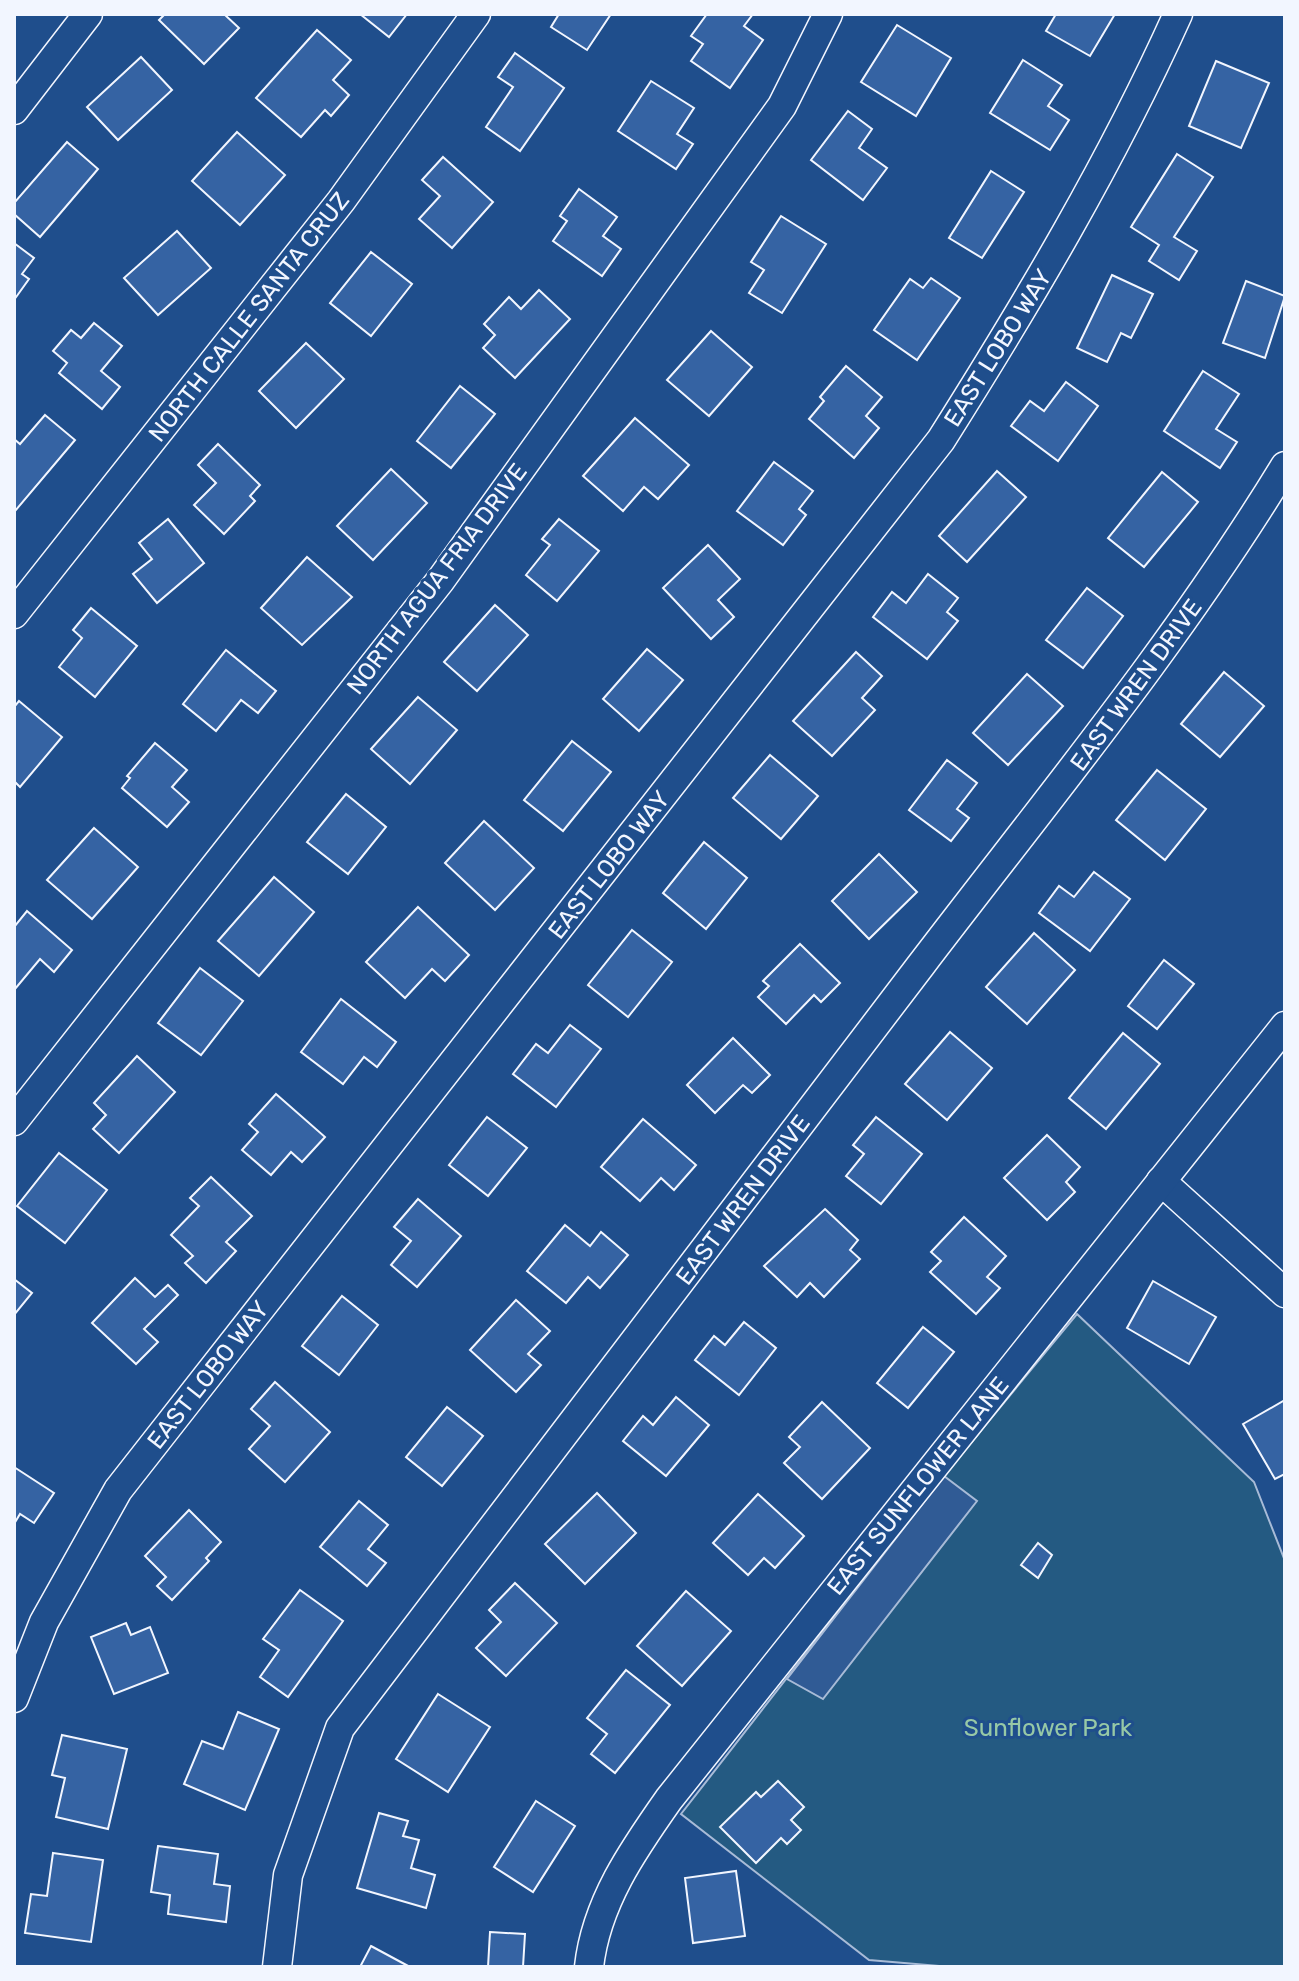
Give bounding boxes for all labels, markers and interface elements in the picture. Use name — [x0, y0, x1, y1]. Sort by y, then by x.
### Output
street label: NORTH CALLE SANTA CRUZ — [143, 187, 355, 447]
street label: EAST LOBO WAY — [938, 264, 1058, 432]
street label: NORTH AGUA FRIA DRIVE — [341, 458, 533, 700]
street label: EAST WREN DRIVE — [1064, 594, 1208, 776]
street label: EAST LOBO WAY — [543, 785, 675, 945]
street label: EAST WREN DRIVE — [670, 1110, 816, 1290]
street label: EAST LOBO WAY — [142, 1295, 274, 1455]
street label: EAST SUNFLOWER LANE — [821, 1371, 1015, 1601]
park label: Sunflower Park — [964, 1714, 1133, 1742]

